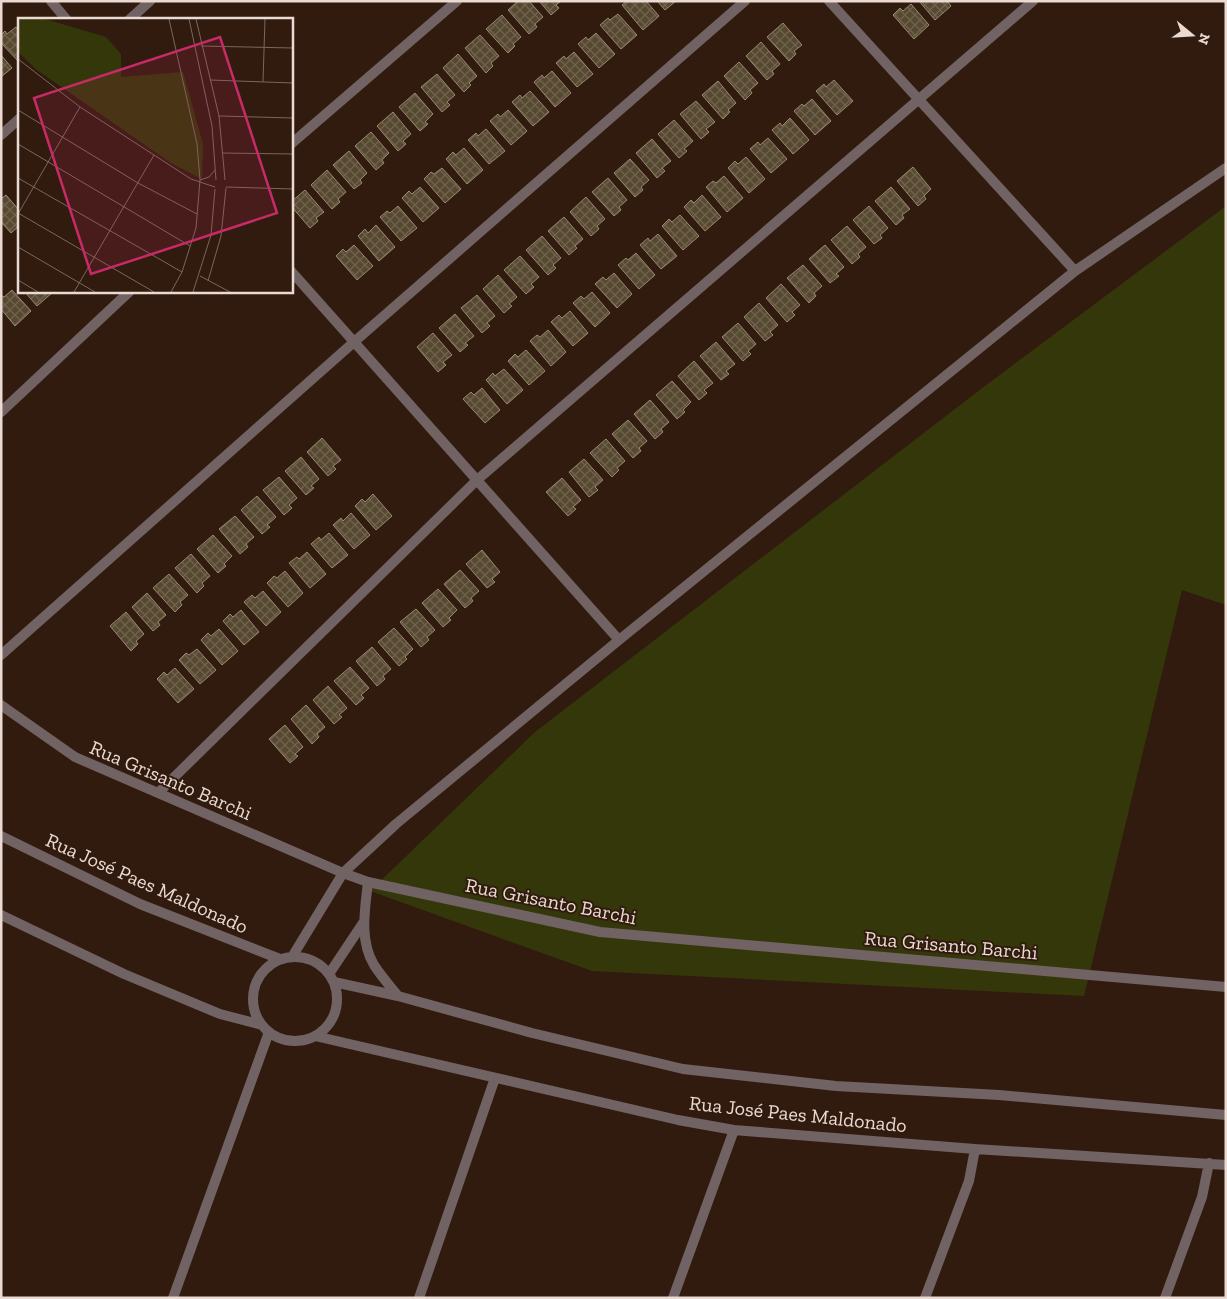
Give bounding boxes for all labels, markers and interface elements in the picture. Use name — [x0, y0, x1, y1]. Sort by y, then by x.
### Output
north arrow — [1167, 10, 1217, 60]
inset map — [18, 18, 292, 292]
text: N — [1194, 31, 1214, 47]
street label: Rua Grisanto Barchi — [86, 735, 256, 825]
street label: Rua José Paes Maldonado — [42, 828, 252, 938]
street label: Rua Grisanto Barchi — [463, 873, 639, 929]
street label: Rua Grisanto Barchi — [863, 925, 1039, 965]
street label: Rua José Paes Maldonado — [688, 1091, 908, 1137]

